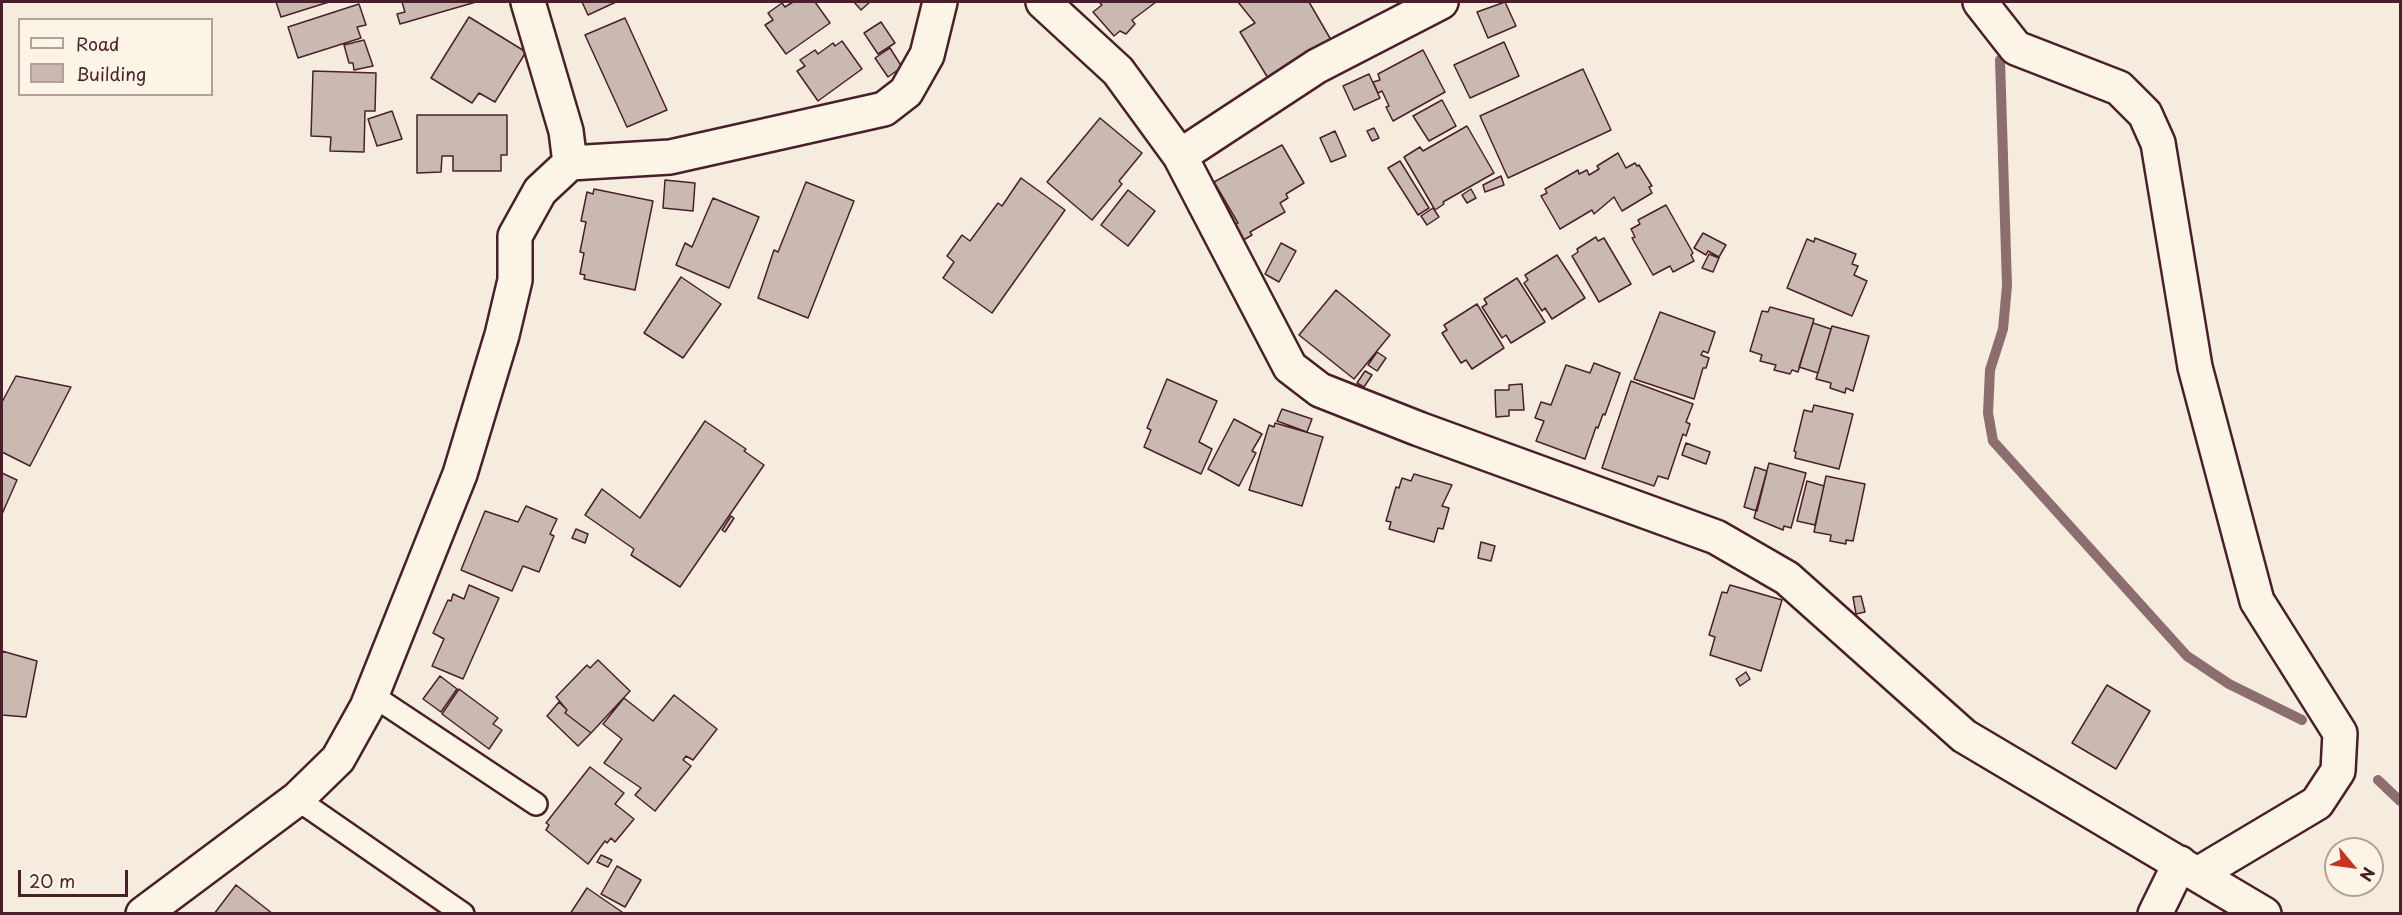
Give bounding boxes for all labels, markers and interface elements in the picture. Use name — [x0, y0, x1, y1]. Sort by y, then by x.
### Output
legend — [18, 18, 213, 96]
text: Road — [76, 30, 120, 57]
text: Building — [76, 60, 146, 87]
north arrow — [2324, 837, 2384, 897]
scale bar — [21, 858, 130, 896]
text: N — [2354, 863, 2382, 886]
text: 20 m — [29, 867, 75, 894]

